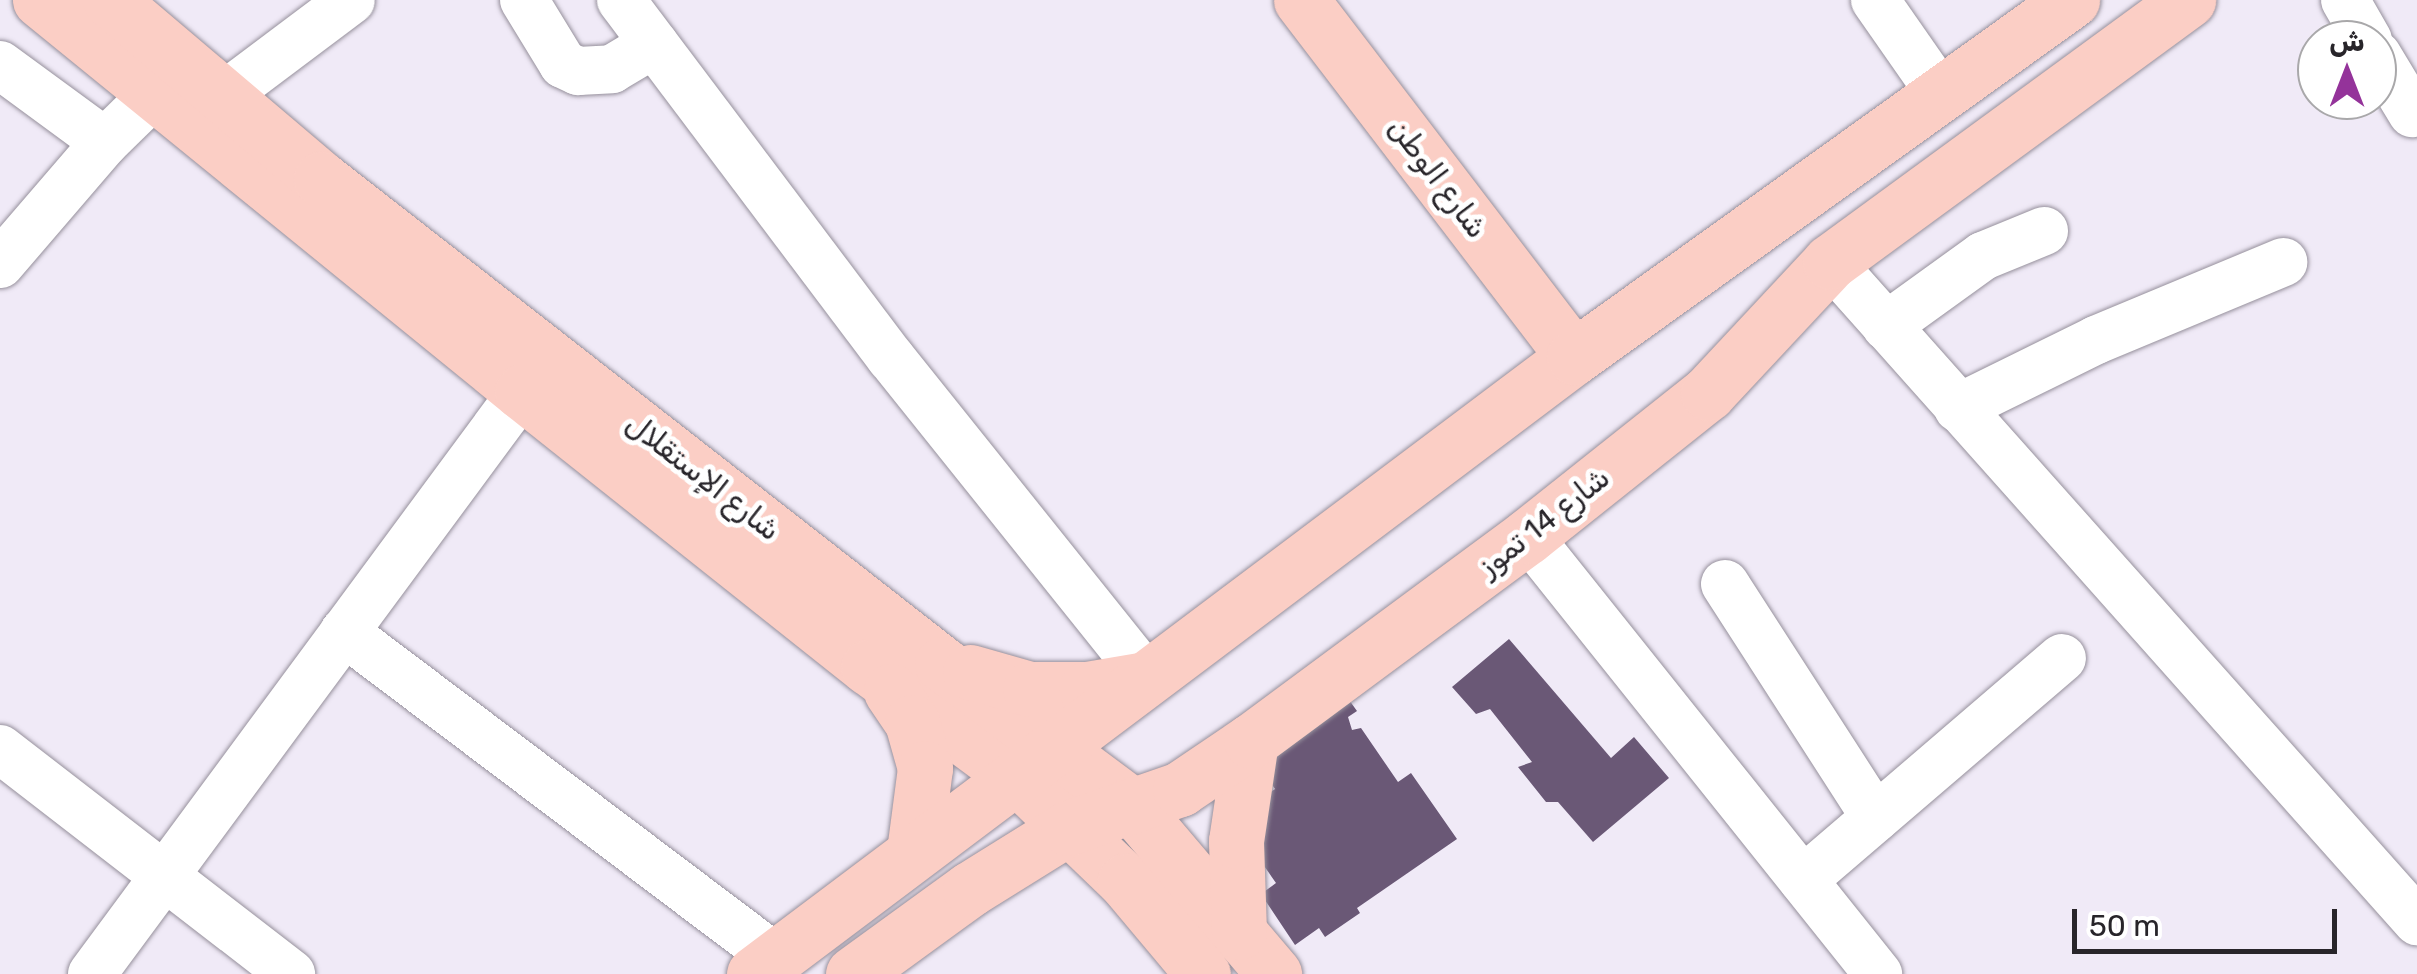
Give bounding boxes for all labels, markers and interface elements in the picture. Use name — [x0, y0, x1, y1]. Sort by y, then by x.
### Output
north arrow — [2297, 20, 2397, 120]
text: ش — [2329, 25, 2365, 58]
street label: شارع الوطن — [1381, 111, 1495, 245]
street label: شارع الإستقلال — [619, 406, 787, 548]
street label: شارع 14 تموز — [1471, 460, 1617, 584]
scale bar — [2077, 889, 2342, 951]
text: 50 m — [2089, 908, 2160, 944]

